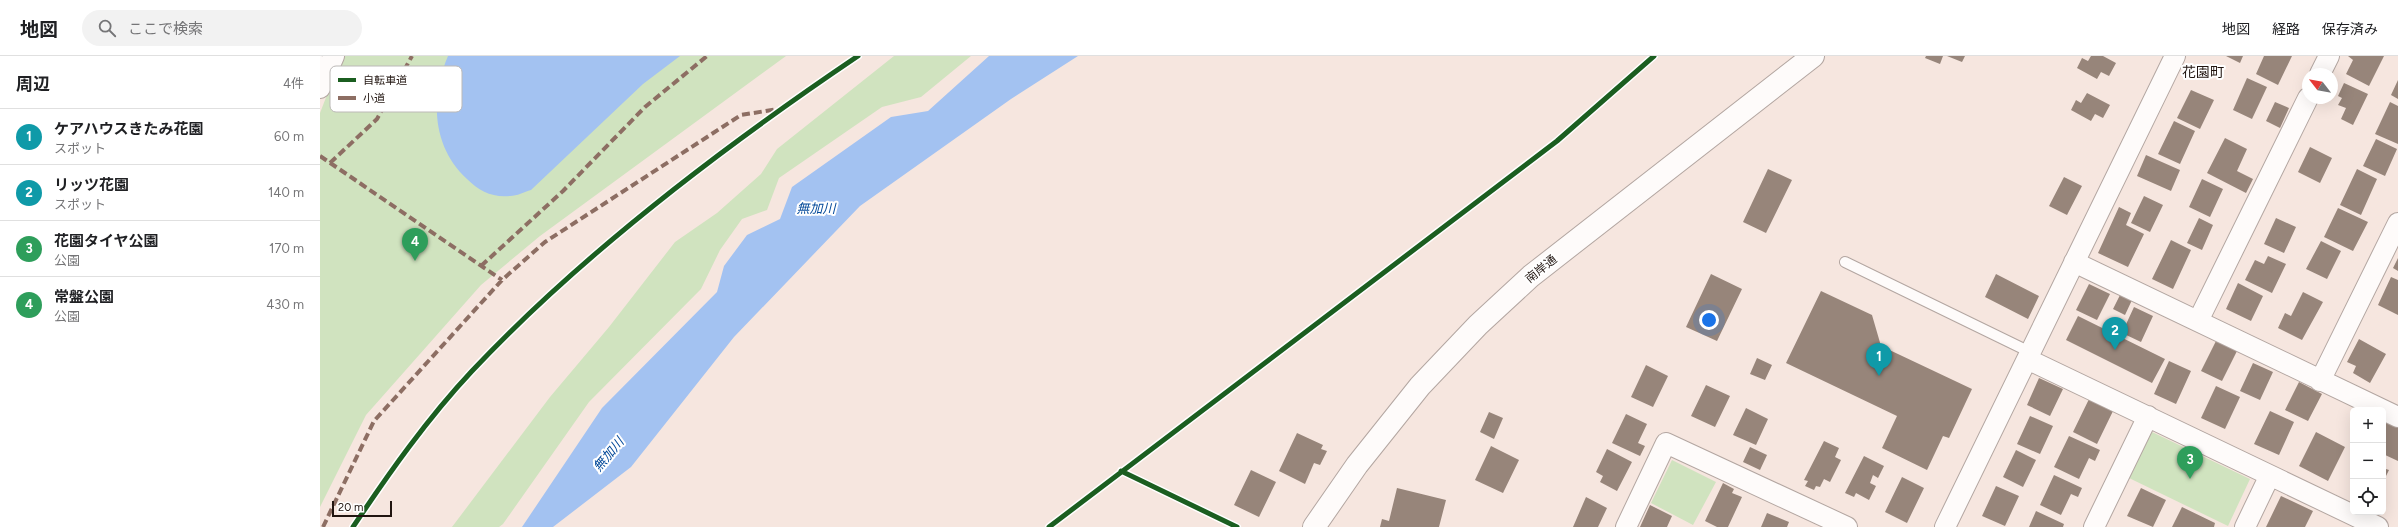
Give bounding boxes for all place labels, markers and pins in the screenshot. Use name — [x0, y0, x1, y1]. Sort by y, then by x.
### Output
pin: 4 — [402, 228, 428, 261]
pin: 2 — [2102, 317, 2128, 350]
pin: 1 — [1866, 343, 1892, 376]
pin: 3 — [2177, 446, 2203, 479]

